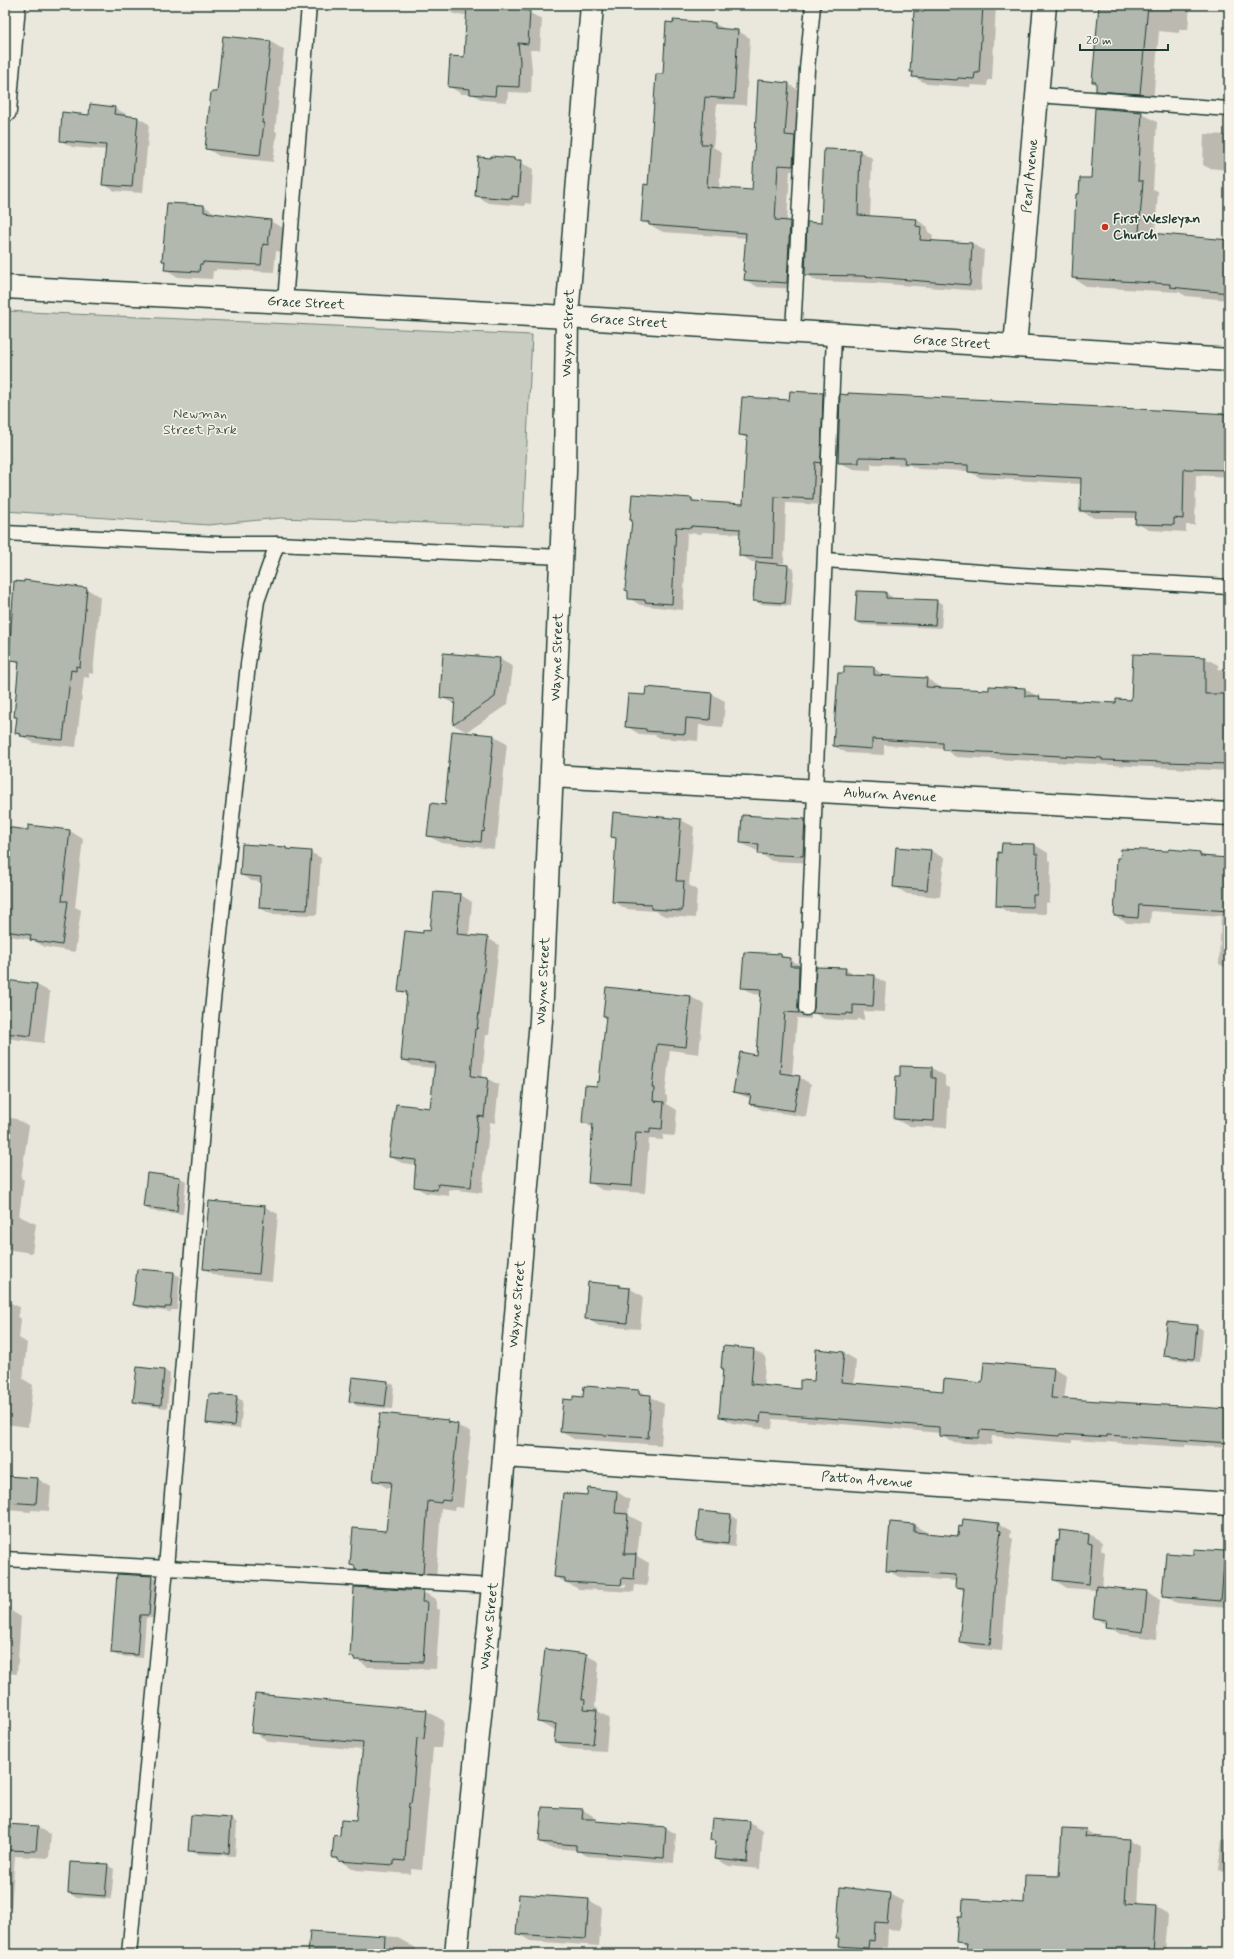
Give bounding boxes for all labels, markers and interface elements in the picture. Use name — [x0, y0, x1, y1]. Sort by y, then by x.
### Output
scale bar — [1080, 26, 1168, 52]
text: 20 m — [1086, 33, 1112, 49]
street label: Pearl Avenue — [1018, 138, 1042, 214]
place label: First Wesleyan Church — [1113, 210, 1200, 244]
marker: First Wesleyan Church — [1100, 222, 1110, 232]
street label: Wayne Street — [557, 288, 579, 377]
street label: Grace Street — [267, 292, 346, 314]
street label: Grace Street — [589, 309, 669, 333]
street label: Grace Street — [912, 330, 992, 354]
park label: Newman Street Park — [163, 405, 237, 439]
street label: Wayne Street — [546, 612, 568, 701]
street label: Auburn Avenue — [843, 784, 937, 806]
street label: Wayne Street — [532, 936, 554, 1026]
street label: Wayne Street — [504, 1259, 530, 1349]
street label: Patton Avenue — [821, 1468, 913, 1492]
street label: Wayne Street — [475, 1580, 503, 1671]

